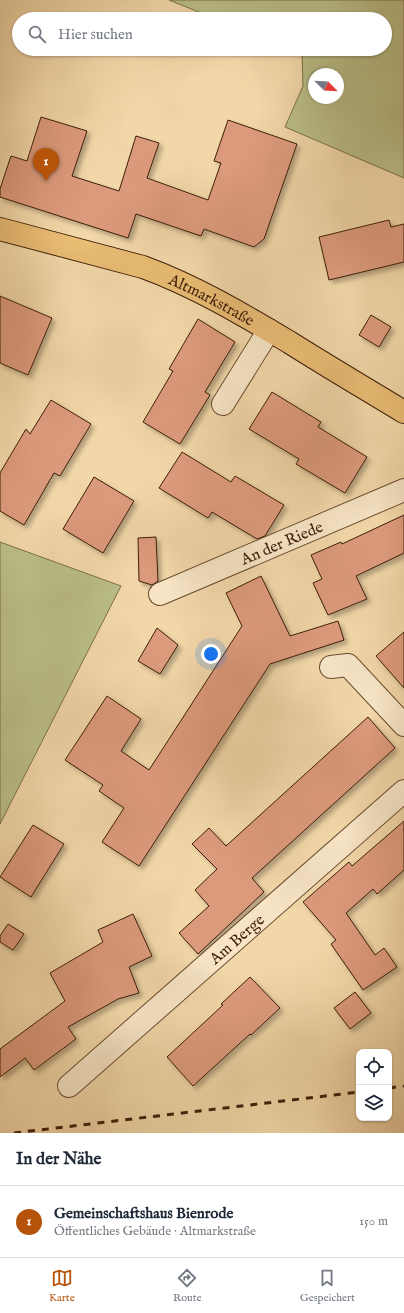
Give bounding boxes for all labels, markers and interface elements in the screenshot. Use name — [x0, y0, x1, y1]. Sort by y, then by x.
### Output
search box — [12, 12, 392, 56]
icon: search — [26, 23, 48, 45]
text: Hier suchen — [58, 25, 133, 44]
north arrow — [308, 68, 344, 104]
pin: 1 — [33, 148, 59, 181]
street label: Altmarkstraße — [164, 270, 257, 331]
street label: An der Riede — [237, 518, 326, 571]
your location — [201, 644, 221, 664]
street label: Am Berge — [205, 911, 269, 970]
map controls — [356, 1049, 392, 1121]
button: locate — [356, 1049, 392, 1085]
button: layers — [356, 1085, 392, 1121]
text: In der Nähe — [16, 1149, 101, 1170]
text: Gemeinschaftshaus Bienrode — [54, 1204, 233, 1223]
text: 1 — [27, 1213, 31, 1230]
text: 150 m — [359, 1213, 388, 1230]
text: Öffentliches Gebäude · Altmarkstraße — [54, 1223, 256, 1240]
tab: Karte — [49, 1267, 75, 1305]
tab: Route — [173, 1267, 202, 1305]
tab: Gespeichert — [300, 1267, 355, 1305]

